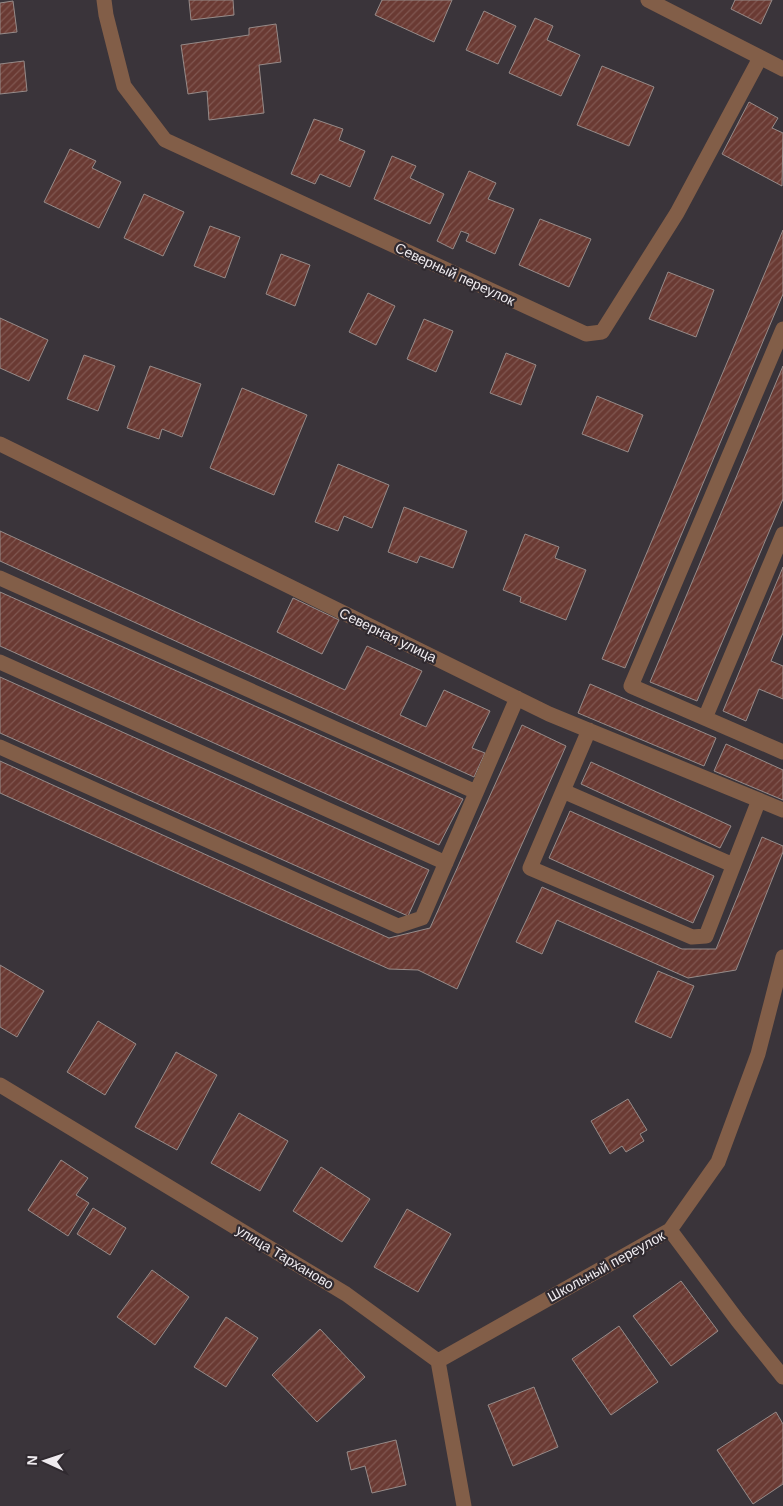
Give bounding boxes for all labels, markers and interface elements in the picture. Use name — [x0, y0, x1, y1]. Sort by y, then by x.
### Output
street label: Северный переулок — [393, 239, 518, 309]
street label: Северная улица — [337, 605, 439, 666]
street label: улица Тарханово — [233, 1222, 337, 1293]
street label: Школьный переулок — [545, 1227, 668, 1305]
north arrow — [20, 1436, 70, 1486]
text: N — [24, 1455, 40, 1466]

